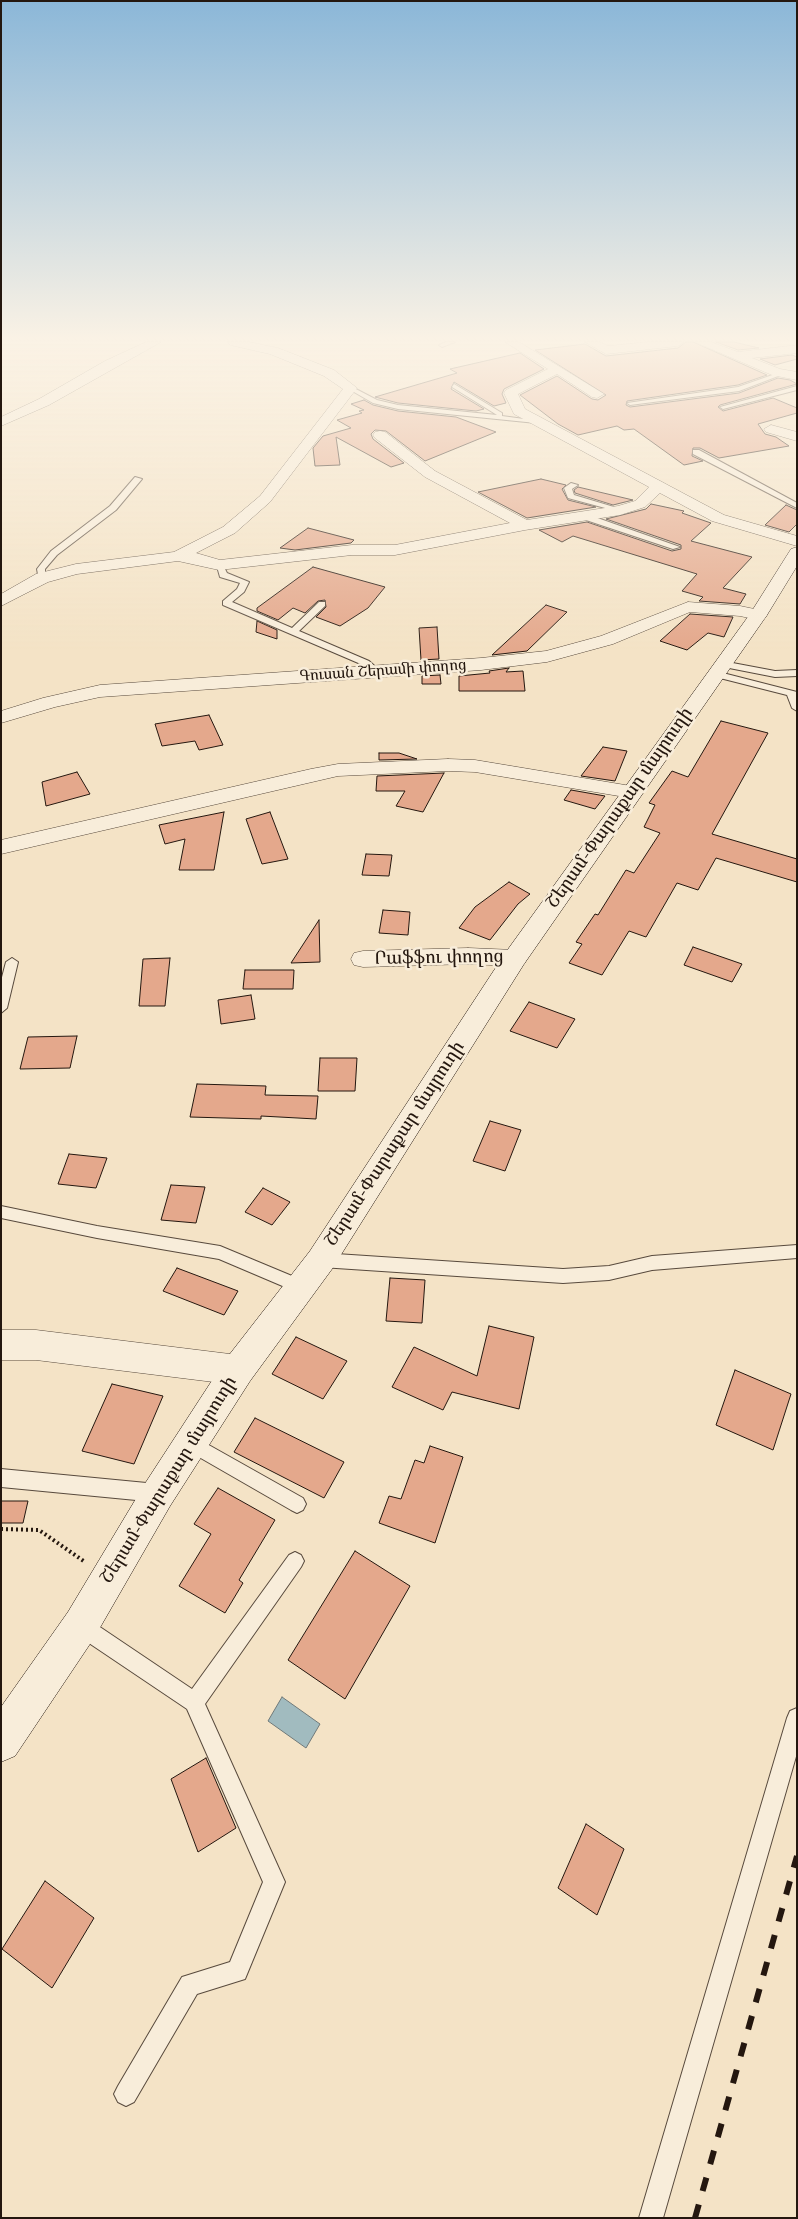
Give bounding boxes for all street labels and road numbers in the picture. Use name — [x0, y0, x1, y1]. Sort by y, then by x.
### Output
street label: Գուսան Շերամի փողոց — [299, 656, 467, 686]
street label: Շերամ-Փարաքար մայրուղի — [542, 704, 698, 912]
street label: Րաֆֆու փողոց — [374, 946, 504, 970]
street label: Շերամ-Փարաքար մայրուղի — [321, 1038, 469, 1250]
street label: Շերամ-Փարաքար մայրուղի — [96, 1373, 242, 1587]

